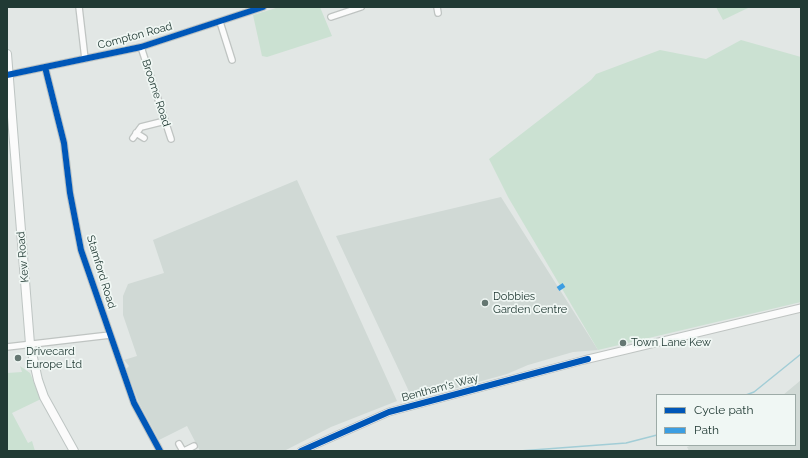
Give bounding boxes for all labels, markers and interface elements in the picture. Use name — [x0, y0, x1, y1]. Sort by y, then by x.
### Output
street label: Compton Road — [96, 20, 174, 52]
street label: Broome Road — [139, 58, 173, 128]
street label: Kew Road — [14, 231, 32, 283]
street label: Stamford Road — [84, 234, 118, 310]
place label: Dobbies Garden Centre — [493, 290, 567, 316]
marker: Dobbies Garden Centre — [480, 298, 490, 308]
place label: Town Lane Kew — [631, 336, 711, 350]
marker: Town Lane Kew — [618, 338, 628, 348]
place label: Drivecard Europe Ltd — [26, 345, 82, 371]
marker: Drivecard Europe Ltd — [13, 353, 23, 363]
street label: Bentham's Way — [400, 371, 480, 405]
legend — [656, 394, 796, 446]
text: Cycle path — [694, 403, 753, 417]
text: Path — [694, 423, 719, 437]

